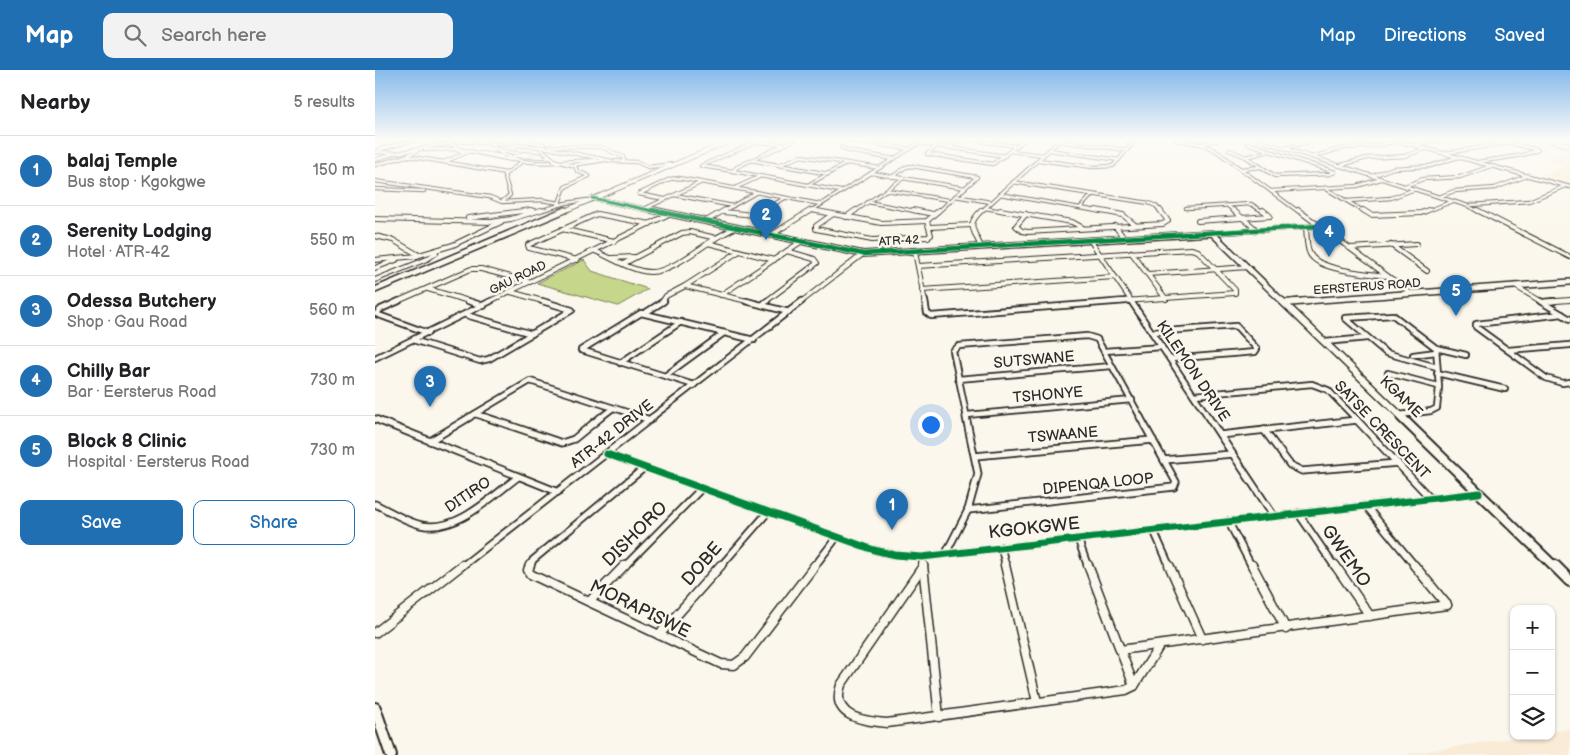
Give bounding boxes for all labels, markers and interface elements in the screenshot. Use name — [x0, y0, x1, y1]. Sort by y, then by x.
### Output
search box — [103, 13, 453, 58]
text: Map — [25, 21, 73, 50]
icon: search — [121, 21, 149, 49]
text: Search here — [161, 24, 267, 47]
text: Map — [1320, 25, 1356, 46]
text: Directions — [1384, 25, 1466, 46]
text: Saved — [1494, 25, 1545, 46]
text: Nearby — [20, 90, 90, 115]
text: 5 results — [293, 93, 355, 112]
text: balaj Temple — [67, 150, 177, 173]
text: 1 — [33, 161, 39, 180]
text: 150 m — [313, 161, 355, 180]
text: Bus stop · Kgokgwe — [67, 173, 206, 192]
pin: 2 — [750, 199, 782, 240]
pin: 4 — [1313, 216, 1345, 257]
text: Serenity Lodging — [67, 220, 212, 243]
text: 2 — [31, 231, 41, 250]
text: 550 m — [310, 231, 355, 250]
street label: ATR-42 — [878, 232, 920, 250]
text: Hotel · ATR-42 — [67, 243, 170, 262]
street label: GAU ROAD — [487, 258, 549, 298]
pin: 5 — [1440, 275, 1472, 316]
street label: EERSTERUS ROAD — [1313, 276, 1422, 298]
text: Odessa Butchery — [67, 290, 216, 313]
text: 3 — [31, 301, 41, 320]
text: 560 m — [309, 301, 355, 320]
text: Shop · Gau Road — [67, 313, 187, 332]
street label: KILEMON DRIVE — [1152, 317, 1234, 425]
street label: SUTSWANE — [993, 347, 1075, 373]
text: Chilly Bar — [67, 360, 150, 383]
pin: 3 — [414, 366, 446, 407]
text: 4 — [31, 371, 41, 390]
text: 730 m — [310, 371, 355, 390]
street label: KGAME — [1376, 372, 1427, 422]
street label: SATSE CRESCENT — [1330, 377, 1434, 483]
street label: TSHONYE — [1012, 382, 1084, 408]
text: Bar · Eersterus Road — [67, 383, 217, 402]
street label: ATR-42 DRIVE — [567, 396, 657, 472]
your location — [918, 412, 944, 438]
street label: TSWAANE — [1027, 422, 1099, 448]
text: Block 8 Clinic — [67, 430, 187, 453]
text: 5 — [31, 441, 41, 460]
text: 730 m — [310, 441, 355, 460]
text: Hospital · Eersterus Road — [67, 453, 249, 472]
street label: DIPENQA LOOP — [1042, 469, 1155, 499]
street label: DITIRO — [441, 473, 495, 517]
pin: 1 — [876, 489, 908, 530]
street label: DISHORO — [598, 497, 672, 571]
button: Save — [20, 500, 183, 545]
button: Share — [193, 500, 355, 545]
street label: KGOKGWE — [987, 513, 1081, 543]
street label: GWEMO — [1317, 521, 1375, 591]
street label: DOBE — [677, 538, 727, 590]
street label: MORAPISWE — [586, 576, 694, 642]
map controls — [1510, 605, 1555, 740]
button: + — [1510, 605, 1555, 650]
button: − — [1510, 650, 1555, 695]
button: layers — [1510, 695, 1555, 740]

